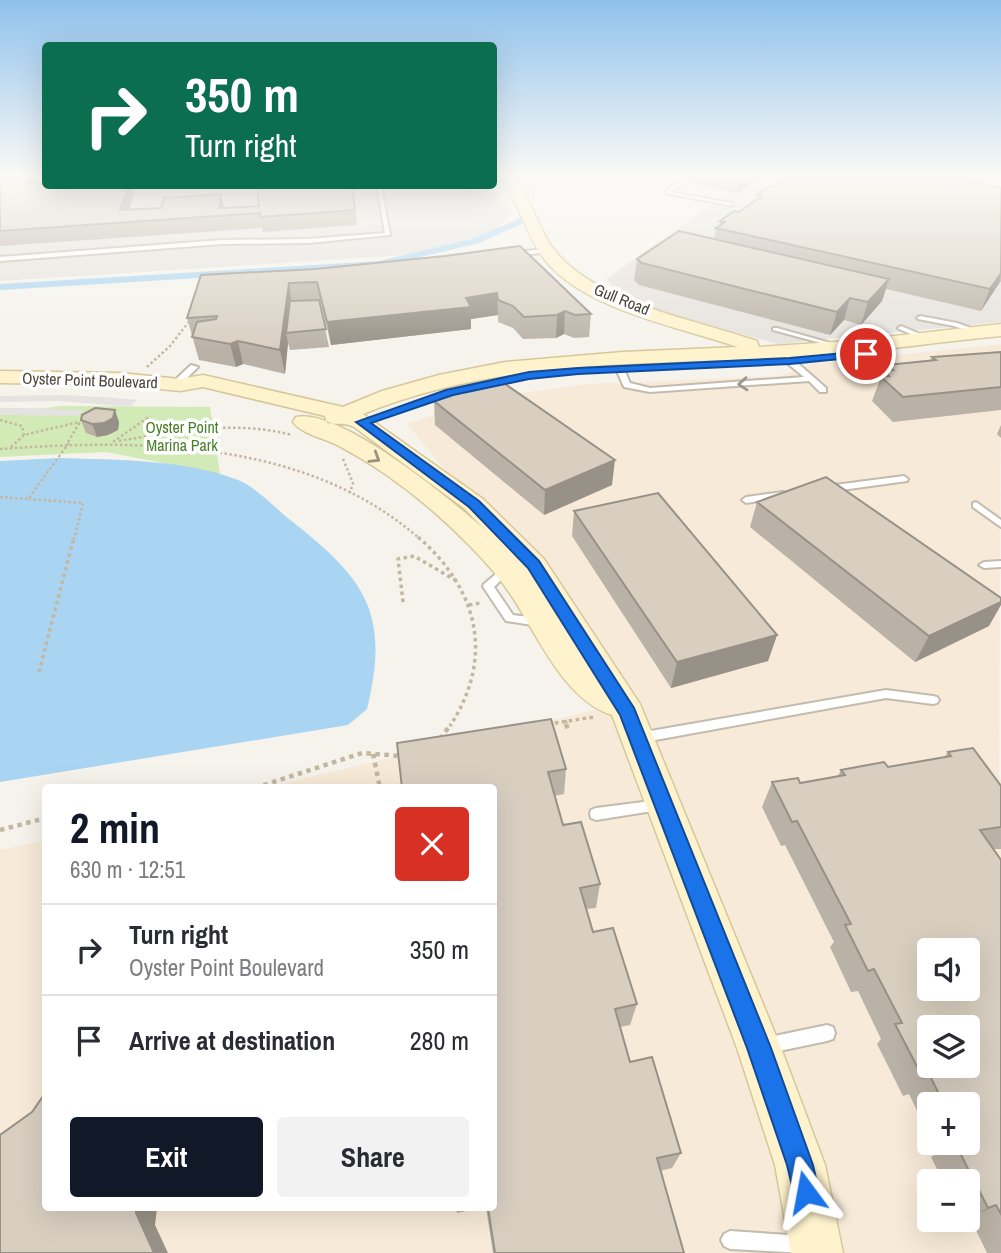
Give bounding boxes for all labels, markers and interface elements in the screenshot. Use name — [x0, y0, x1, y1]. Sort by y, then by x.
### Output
text: 350 m — [185, 61, 299, 127]
icon: right — [70, 70, 161, 161]
text: Turn right — [185, 124, 297, 167]
street label: Gull Road — [591, 278, 653, 320]
pin — [836, 324, 896, 384]
icon: arrive — [847, 335, 885, 373]
street label: Oyster Point Boulevard — [22, 367, 158, 393]
one-way arrow — [737, 376, 748, 391]
park label: Oyster Point Marina Park — [146, 416, 219, 456]
one-way arrow — [367, 450, 380, 463]
text: 2 min — [70, 800, 160, 856]
button: close — [395, 807, 469, 881]
text: 630 m · 12:51 — [70, 854, 185, 885]
text: Turn right — [129, 917, 228, 952]
icon: right — [70, 931, 108, 969]
text: 350 m — [410, 932, 469, 967]
map controls — [917, 938, 980, 1232]
button: sound — [917, 938, 980, 1001]
text: Oyster Point Boulevard — [129, 952, 324, 983]
button: layers — [917, 1015, 980, 1078]
icon: arrive — [70, 1022, 108, 1060]
text: Arrive at destination — [129, 1023, 335, 1058]
text: 280 m — [410, 1023, 469, 1058]
button: + — [917, 1092, 980, 1155]
button: Exit — [70, 1117, 263, 1197]
button: Share — [277, 1117, 469, 1197]
position arrow — [769, 1155, 843, 1229]
button: − — [917, 1169, 980, 1232]

